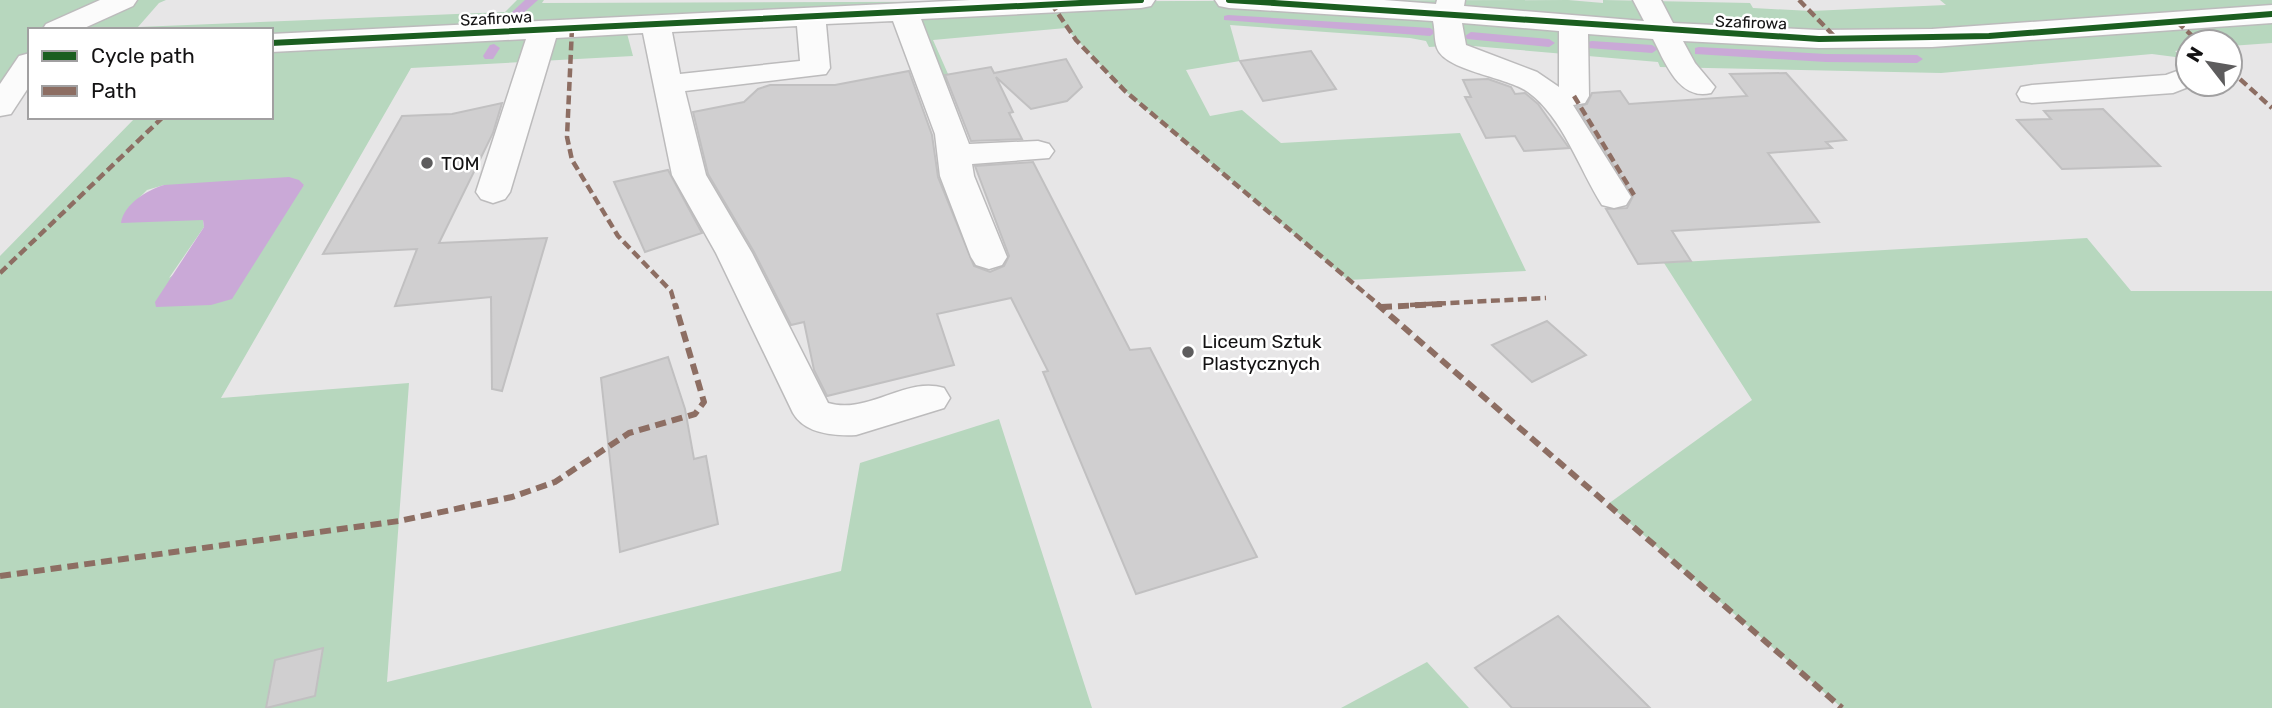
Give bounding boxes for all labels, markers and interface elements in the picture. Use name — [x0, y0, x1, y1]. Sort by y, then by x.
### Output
street label: Szafirowa — [460, 7, 532, 30]
street label: Szafirowa — [1715, 12, 1787, 33]
legend — [28, 28, 273, 119]
north arrow — [2174, 28, 2244, 98]
text: Cycle path — [91, 43, 195, 68]
text: N — [2181, 43, 2208, 66]
text: Path — [91, 78, 137, 103]
place label: TOM — [441, 152, 480, 175]
marker: TOM — [419, 155, 435, 171]
place label: Liceum Sztuk Plastycznych — [1202, 330, 1322, 375]
marker: Liceum Sztuk Plastycznych — [1180, 344, 1196, 360]

